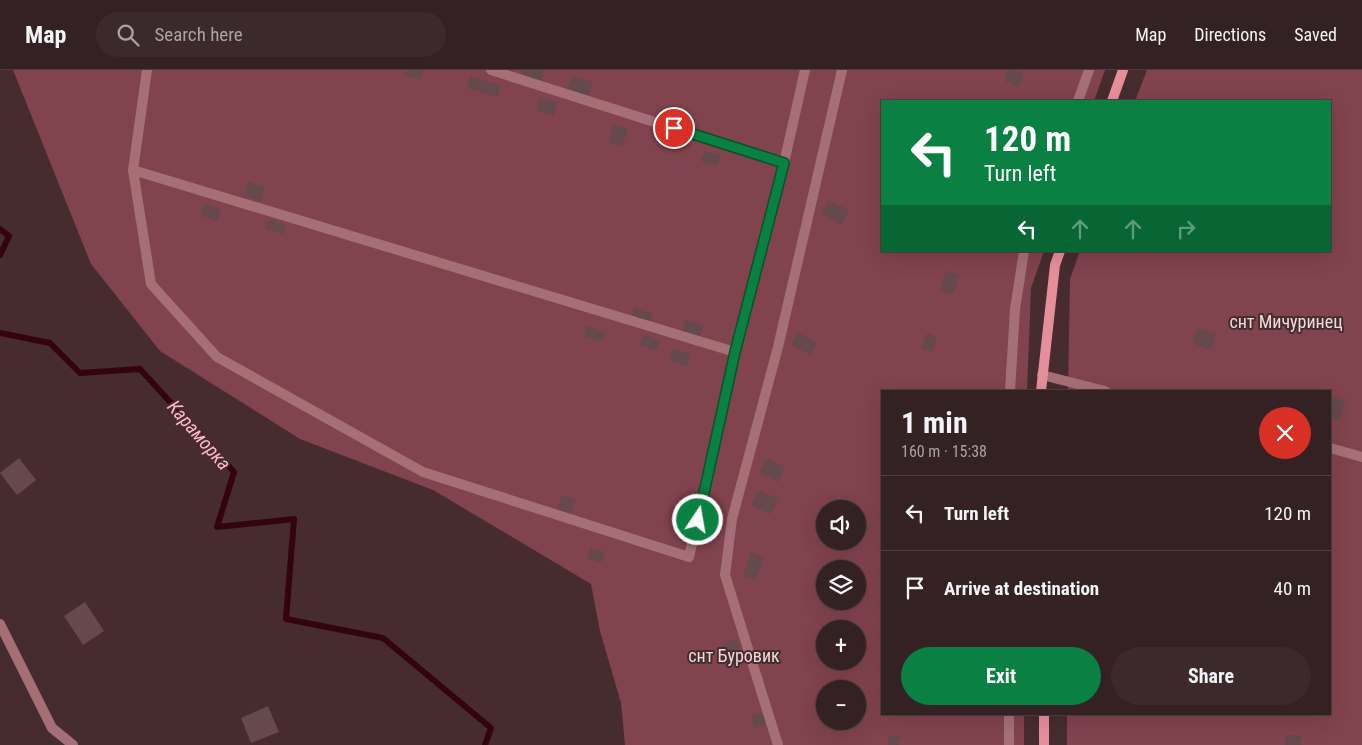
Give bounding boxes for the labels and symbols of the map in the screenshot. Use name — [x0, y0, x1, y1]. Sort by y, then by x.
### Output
pin — [653, 107, 695, 149]
park label: снт Мичуринец — [1229, 311, 1343, 332]
water label: Караморка — [162, 395, 236, 475]
position arrow — [671, 493, 723, 545]
park label: снт Буровик — [688, 645, 780, 666]

